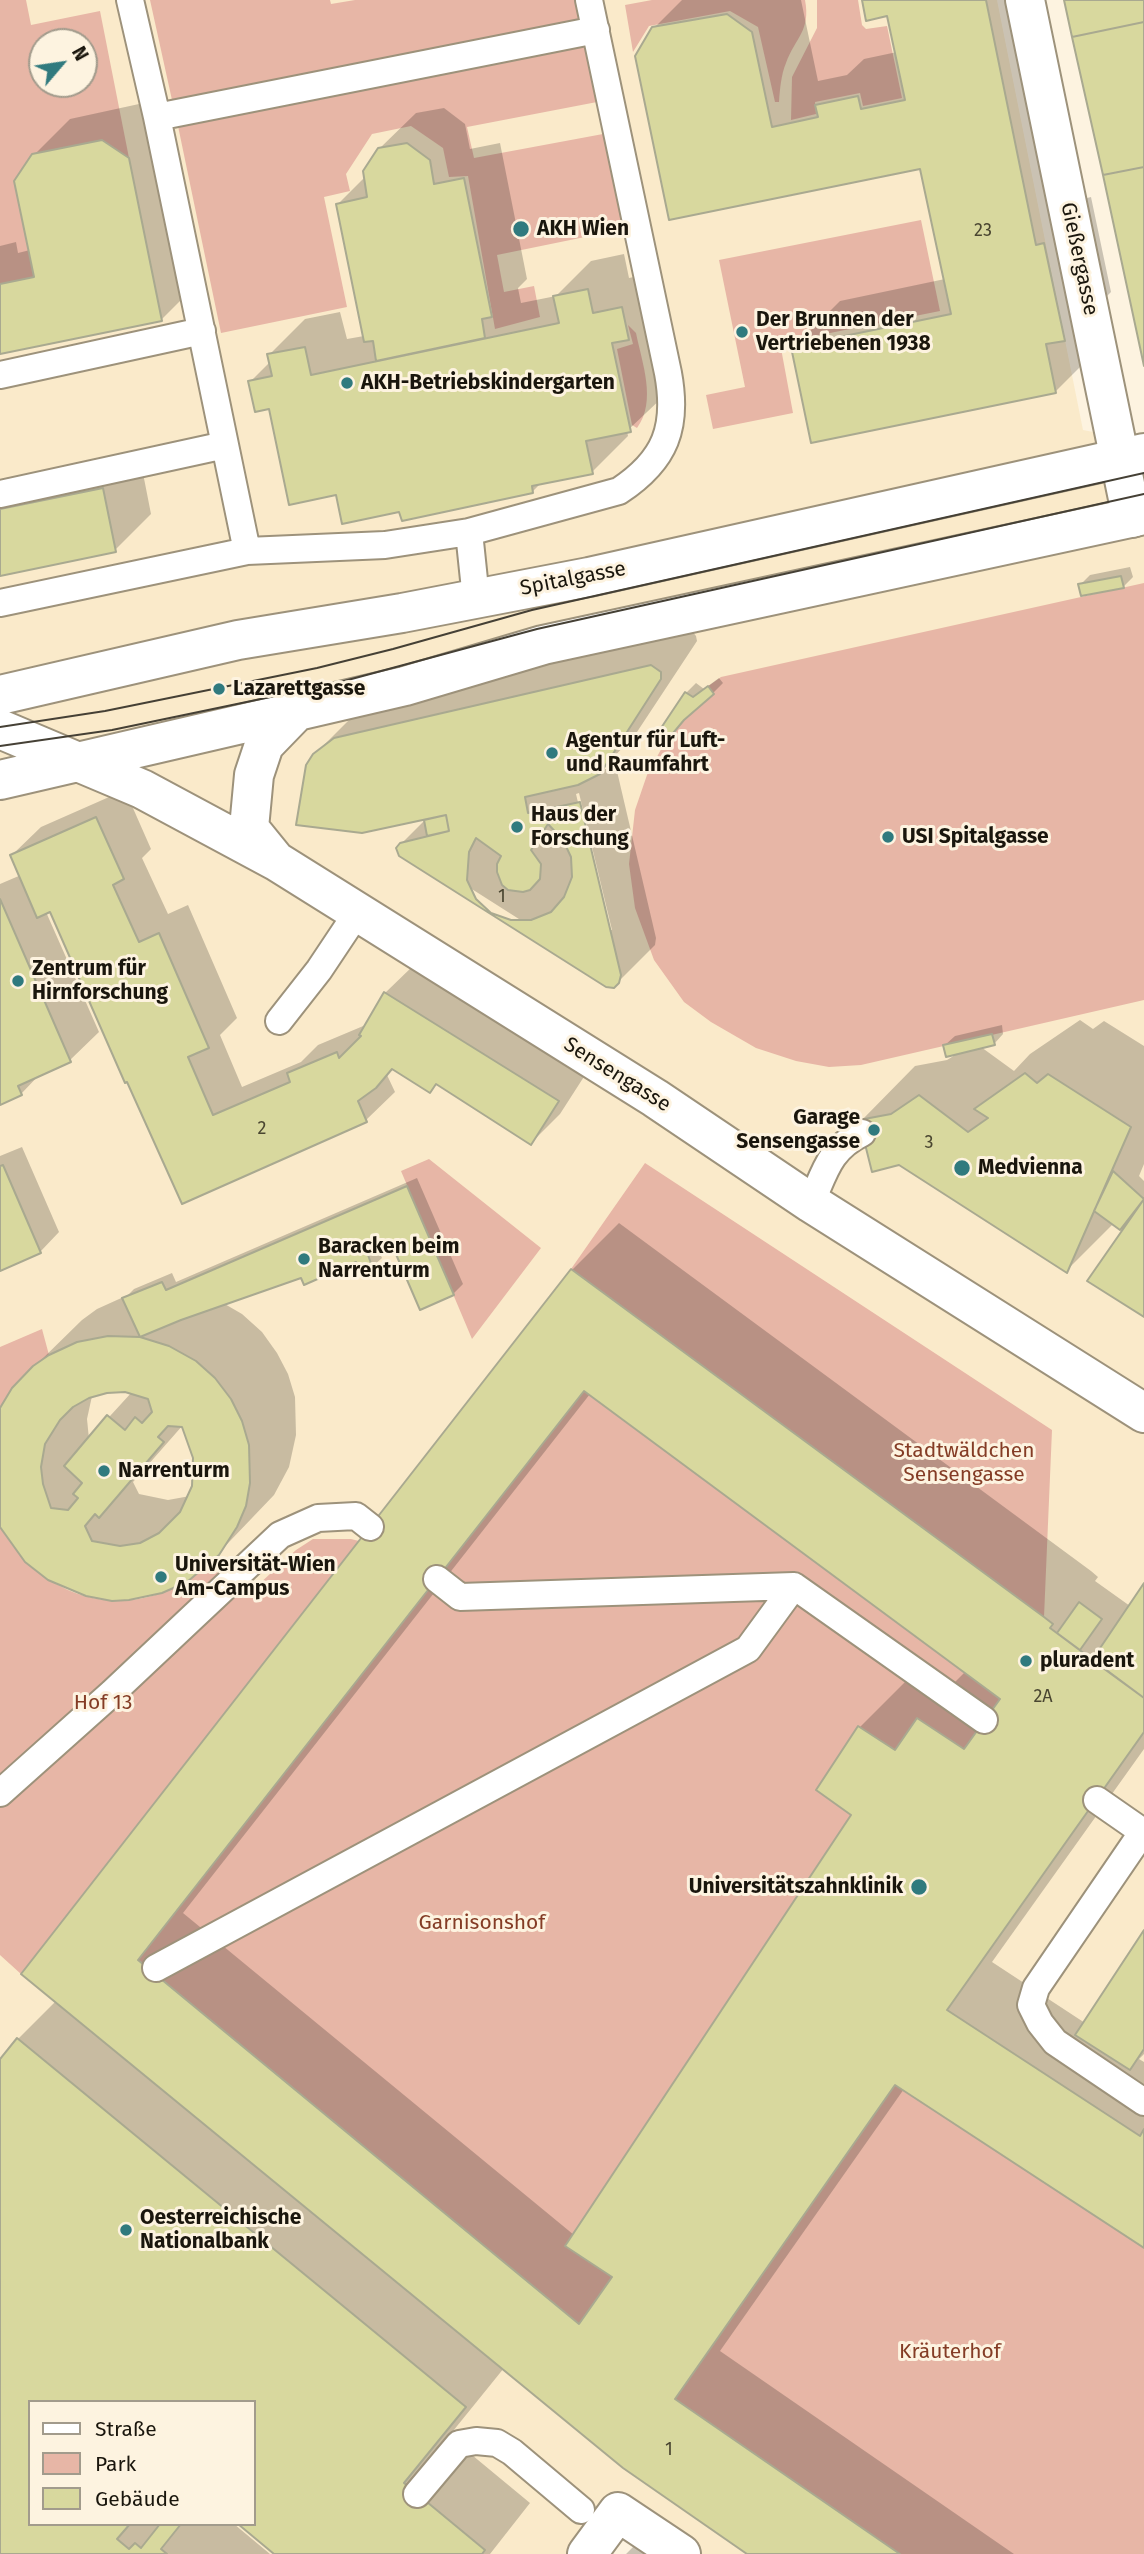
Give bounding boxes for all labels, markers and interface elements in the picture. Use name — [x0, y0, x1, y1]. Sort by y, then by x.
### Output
north arrow — [28, 28, 98, 98]
text: N — [67, 42, 93, 65]
street label: Gießergasse — [1055, 200, 1103, 318]
place label: AKH Wien — [537, 216, 629, 242]
marker: AKH Wien — [511, 219, 531, 239]
house number: 23 — [974, 220, 992, 242]
place label: Der Brunnen der Vertriebenen 1938 — [756, 307, 931, 357]
marker: Der Brunnen der Vertriebenen 1938 — [734, 324, 750, 340]
place label: AKH-Betriebskindergarten — [361, 370, 615, 396]
marker: AKH-Betriebskindergarten — [339, 375, 355, 391]
street label: Spitalgasse — [518, 556, 628, 602]
place label: Lazarettgasse — [233, 676, 365, 702]
marker: Lazarettgasse — [211, 681, 227, 697]
place label: Agentur für Luft- und Raumfahrt — [566, 728, 725, 778]
marker: Agentur für Luft- und Raumfahrt — [544, 745, 560, 761]
place label: Haus der Forschung — [531, 802, 629, 852]
marker: Haus der Forschung — [509, 819, 525, 835]
place label: USI Spitalgasse — [902, 824, 1049, 850]
marker: USI Spitalgasse — [880, 829, 896, 845]
house number: 1 — [498, 886, 506, 908]
place label: Zentrum für Hirnforschung — [32, 956, 168, 1006]
marker: Zentrum für Hirnforschung — [10, 973, 26, 989]
street label: Sensengasse — [559, 1032, 675, 1118]
place label: Garage Sensengasse — [736, 1105, 860, 1155]
house number: 2 — [258, 1118, 266, 1140]
marker: Garage Sensengasse — [866, 1122, 882, 1138]
house number: 3 — [925, 1132, 933, 1154]
place label: Medvienna — [978, 1155, 1083, 1181]
marker: Medvienna — [952, 1158, 972, 1178]
place label: Baracken beim Narrenturm — [318, 1234, 460, 1284]
marker: Baracken beim Narrenturm — [296, 1251, 312, 1267]
park label: Stadtwäldchen Sensengasse — [893, 1438, 1035, 1488]
place label: Narrenturm — [118, 1458, 230, 1484]
marker: Narrenturm — [96, 1463, 112, 1479]
place label: Universität-Wien Am-Campus — [175, 1552, 336, 1602]
marker: Universität-Wien Am-Campus — [153, 1569, 169, 1585]
place label: pluradent — [1040, 1648, 1134, 1674]
marker: pluradent — [1018, 1653, 1034, 1669]
house number: 2A — [1033, 1686, 1053, 1708]
park label: Hof 13 — [74, 1690, 132, 1716]
place label: Universitätszahnklinik — [689, 1874, 903, 1900]
marker: Universitätszahnklinik — [909, 1877, 929, 1897]
park label: Garnisonshof — [419, 1910, 545, 1936]
place label: Oesterreichische Nationalbank — [140, 2205, 301, 2255]
marker: Oesterreichische Nationalbank — [118, 2222, 134, 2238]
park label: Kräuterhof — [899, 2339, 1001, 2365]
legend — [28, 2400, 256, 2526]
text: Straße — [95, 2416, 157, 2442]
house number: 1 — [665, 2439, 673, 2461]
text: Park — [95, 2451, 136, 2477]
text: Gebäude — [95, 2486, 180, 2512]

